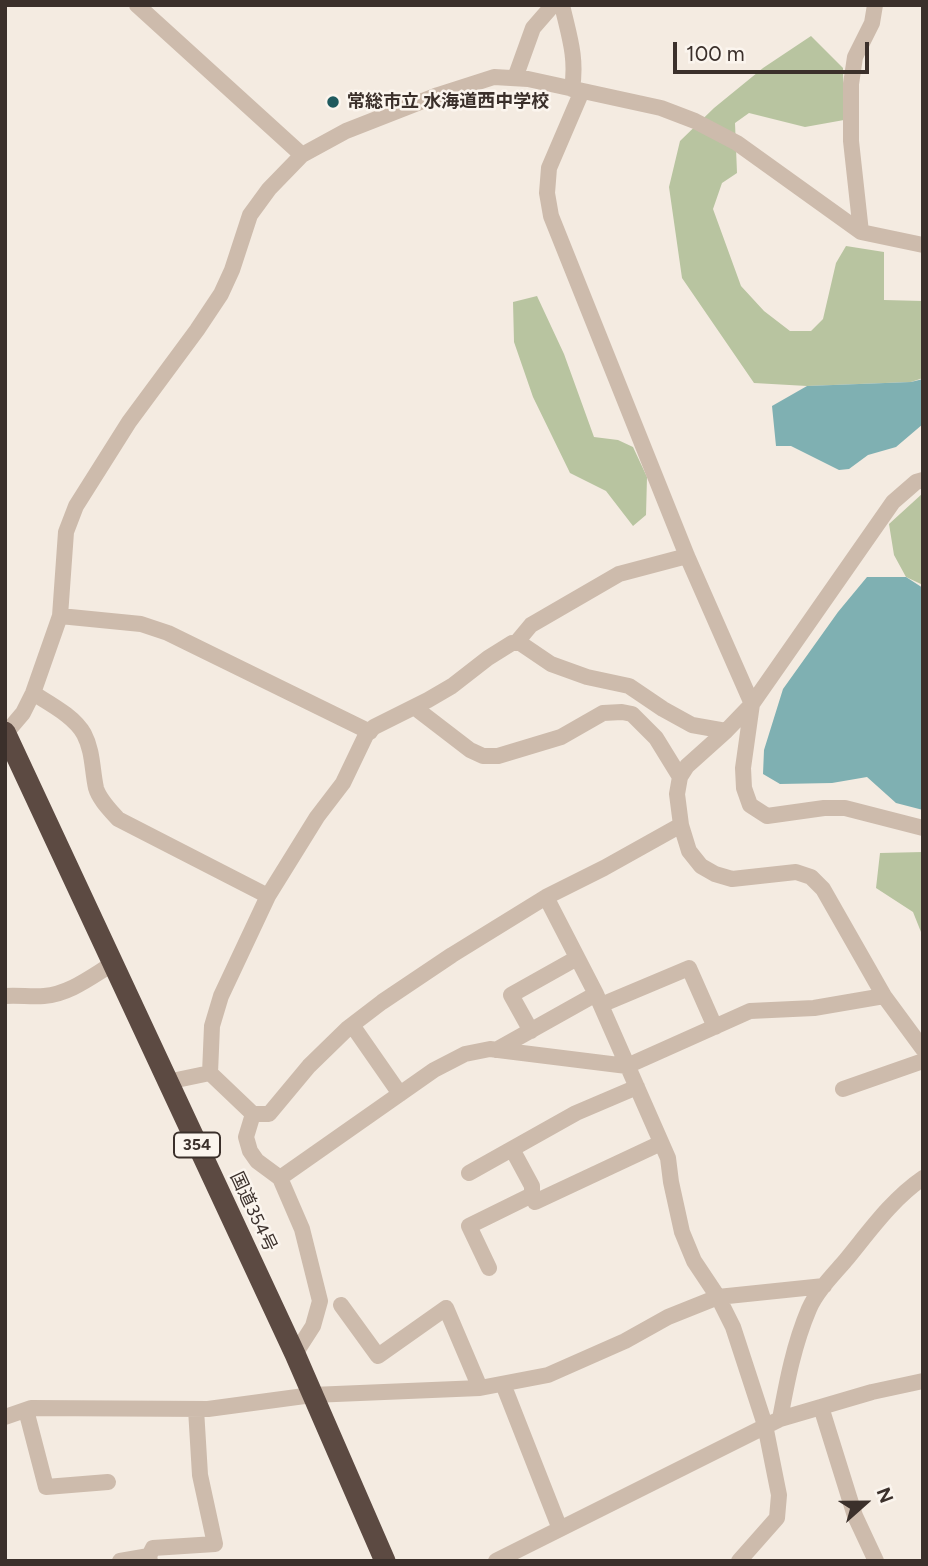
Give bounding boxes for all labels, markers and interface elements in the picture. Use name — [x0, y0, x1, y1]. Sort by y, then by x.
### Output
scale bar — [676, 28, 872, 72]
text: 100 m — [686, 41, 745, 66]
place label: 常総市立 水海道西中学校 — [347, 91, 549, 113]
marker: 常総市立 水海道西中学校 — [325, 94, 341, 110]
road number: 354 — [174, 1133, 220, 1158]
street label: 国道354号 — [225, 1169, 281, 1255]
north arrow — [830, 1468, 900, 1538]
text: N — [872, 1484, 898, 1506]

